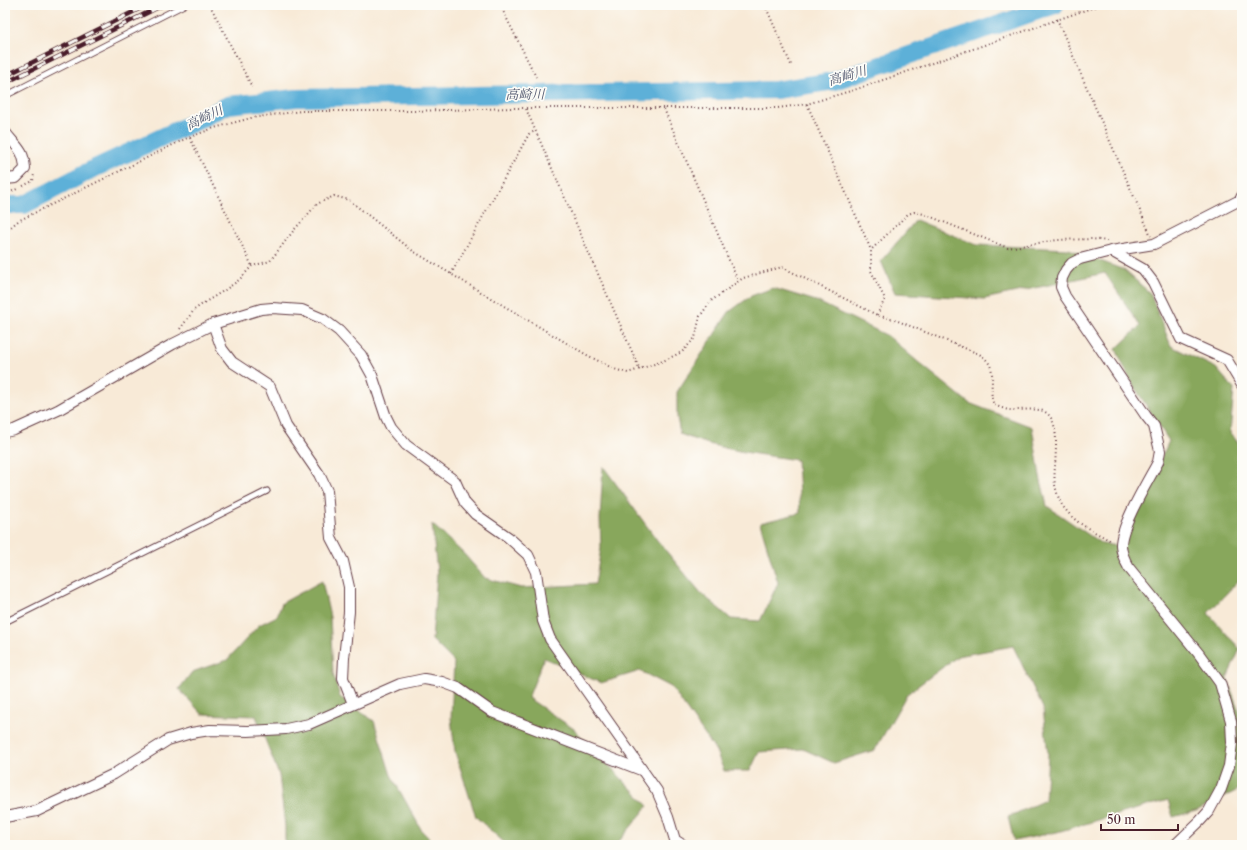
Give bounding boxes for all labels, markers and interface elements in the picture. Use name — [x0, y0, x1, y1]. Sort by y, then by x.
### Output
water label: 高崎川 — [826, 61, 870, 88]
water label: 高崎川 — [505, 86, 547, 102]
water label: 高崎川 — [183, 100, 227, 133]
scale bar — [1101, 806, 1178, 832]
text: 50 m — [1107, 812, 1136, 827]

